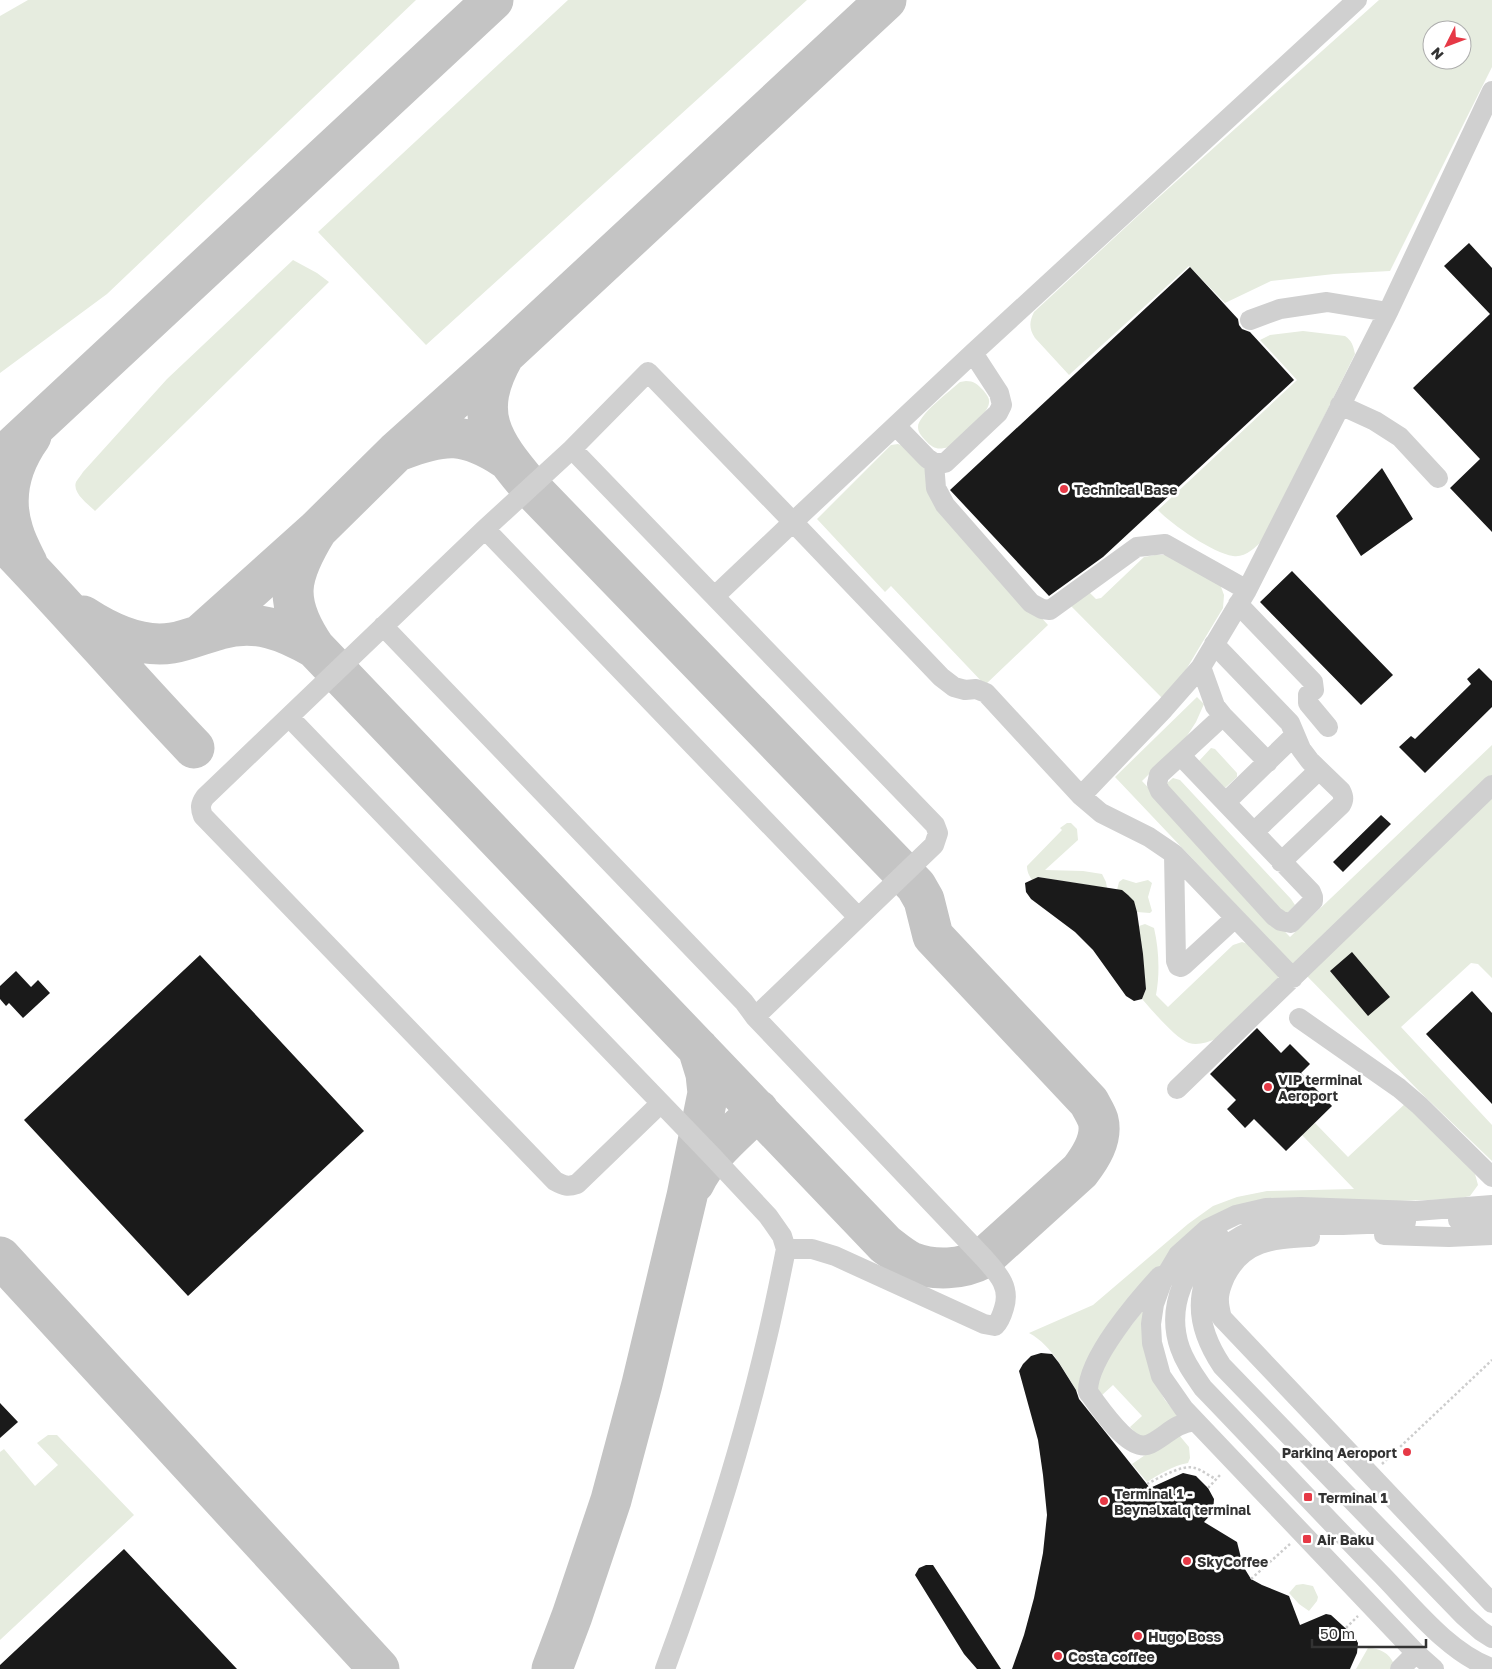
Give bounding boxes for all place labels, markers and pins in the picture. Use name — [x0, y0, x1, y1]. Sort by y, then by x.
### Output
place label: Technical Base — [1074, 481, 1178, 498]
marker: Technical Base — [1058, 483, 1070, 495]
place label: VIP terminal Aeroport — [1278, 1071, 1363, 1104]
marker: VIP terminal Aeroport — [1262, 1081, 1274, 1093]
place label: Parkinq Aeroport — [1282, 1444, 1397, 1461]
marker: Parkinq Aeroport — [1401, 1446, 1413, 1458]
place label: Terminal 1 - Beynəlxalq terminal — [1114, 1485, 1251, 1518]
place label: Terminal 1 — [1318, 1489, 1388, 1506]
marker: Terminal 1 — [1302, 1491, 1314, 1503]
marker: Terminal 1 - Beynəlxalq terminal — [1098, 1495, 1110, 1507]
place label: Air Baku — [1317, 1531, 1374, 1548]
marker: Air Baku — [1301, 1533, 1313, 1545]
place label: SkyCoffee — [1197, 1553, 1268, 1570]
marker: SkyCoffee — [1181, 1555, 1193, 1567]
place label: Hugo Boss — [1148, 1628, 1222, 1645]
marker: Hugo Boss — [1132, 1630, 1144, 1642]
place label: Costa coffee — [1068, 1648, 1155, 1665]
marker: Costa coffee — [1052, 1650, 1064, 1662]

